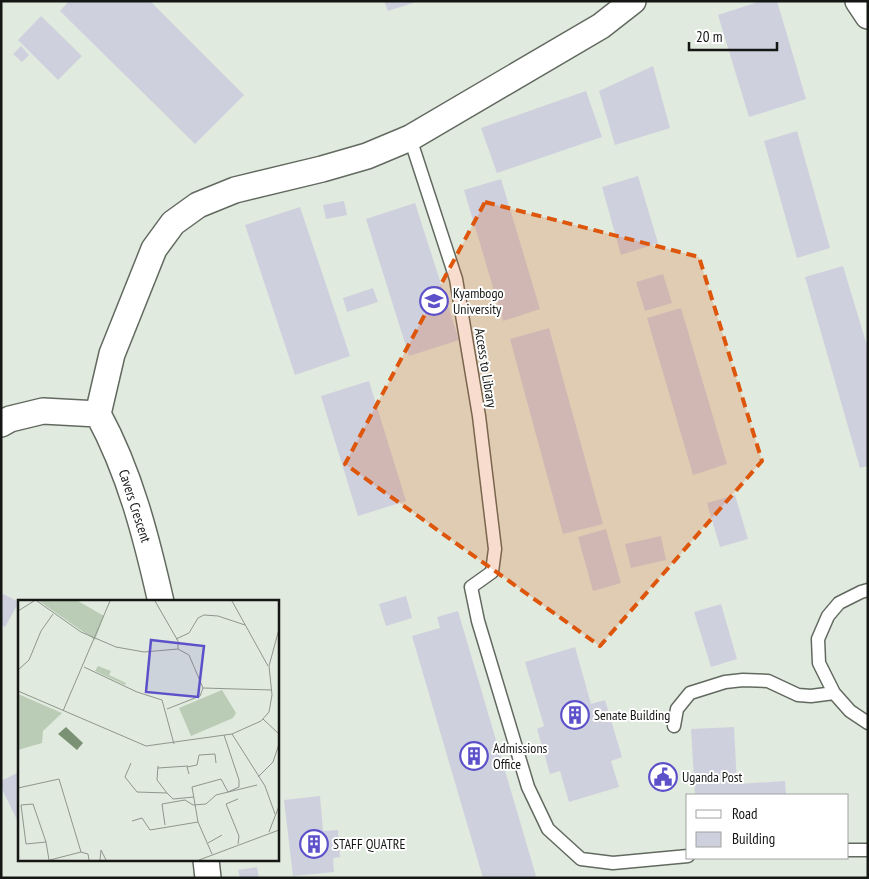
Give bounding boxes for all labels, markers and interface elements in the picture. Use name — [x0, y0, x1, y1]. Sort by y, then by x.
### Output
scale bar — [689, 20, 776, 52]
text: 20 m — [696, 27, 722, 46]
place label: Kyambogo University — [453, 284, 504, 318]
school or university icon: Kyambogo University — [419, 286, 449, 316]
street label: Access to Library — [471, 327, 501, 410]
street label: Cavers Crescent — [115, 467, 155, 545]
inset map — [18, 600, 279, 862]
building icon: Senate Building — [560, 700, 590, 730]
place label: Senate Building — [594, 706, 670, 724]
place label: Admissions Office — [493, 739, 548, 773]
building icon: Admissions Office — [459, 741, 489, 771]
public building icon: Uganda Post — [648, 762, 678, 792]
place label: Uganda Post — [682, 768, 742, 786]
legend — [686, 794, 849, 859]
text: Road — [732, 804, 758, 823]
building icon: STAFF QUATRE — [299, 829, 329, 859]
text: Building — [732, 829, 775, 848]
place label: STAFF QUATRE — [333, 835, 405, 853]

